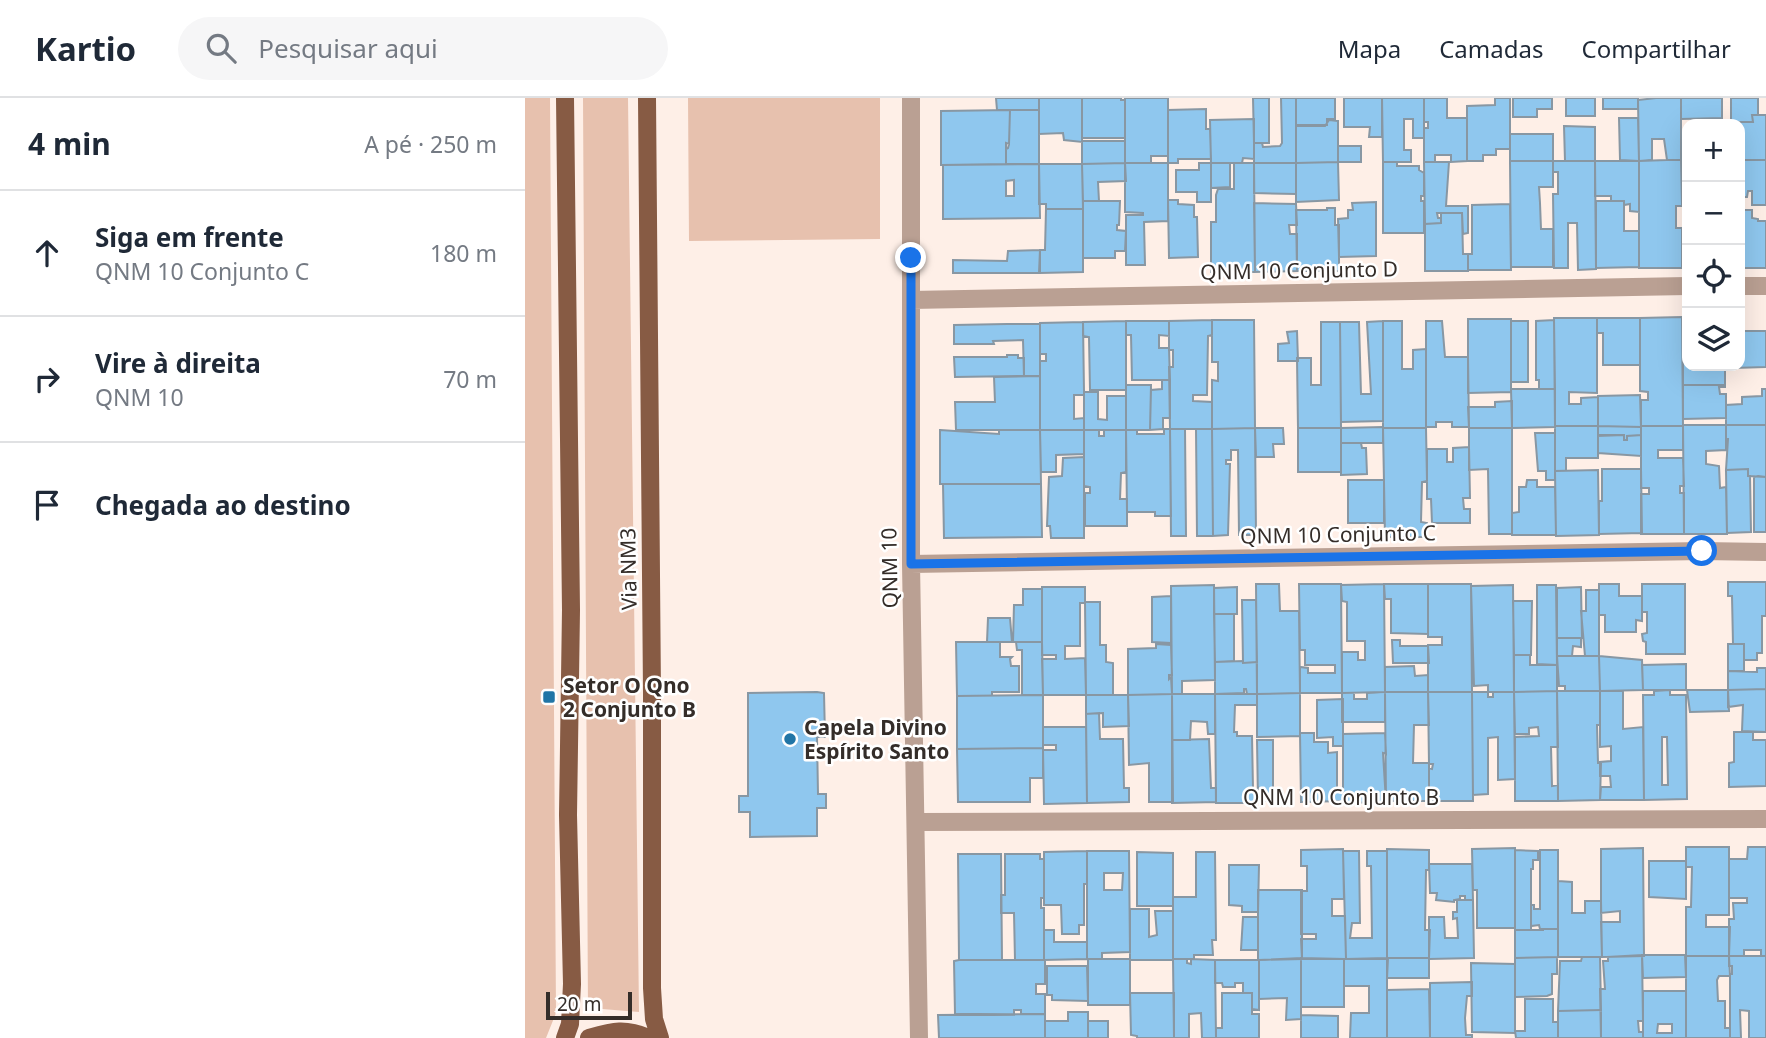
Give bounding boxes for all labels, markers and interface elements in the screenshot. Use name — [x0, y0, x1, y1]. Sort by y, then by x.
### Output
search box — [178, 17, 668, 80]
text: Kartio — [35, 26, 136, 71]
icon: search — [202, 29, 240, 67]
text: Pesquisar aqui — [258, 30, 438, 66]
text: Mapa — [1338, 32, 1401, 65]
text: Camadas — [1439, 32, 1543, 65]
text: Compartilhar — [1581, 32, 1731, 65]
map controls — [1682, 119, 1745, 371]
button: + — [1682, 119, 1745, 182]
text: 4 min — [28, 123, 111, 164]
text: A pé · 250 m — [364, 128, 497, 160]
button: − — [1682, 182, 1745, 245]
text: Siga em frente — [95, 219, 284, 255]
icon: ahead — [28, 234, 66, 272]
text: 180 m — [430, 237, 497, 269]
route end — [895, 242, 926, 273]
button: locate — [1682, 245, 1745, 308]
street label: QNM 10 Conjunto D — [1200, 254, 1398, 286]
text: QNM 10 Conjunto C — [95, 255, 309, 287]
button: layers — [1682, 308, 1745, 371]
text: Vire à direita — [95, 345, 261, 381]
icon: right — [28, 360, 66, 398]
text: 70 m — [443, 363, 497, 395]
text: QNM 10 — [95, 381, 184, 413]
icon: arrive — [28, 486, 66, 524]
text: Chegada ao destino — [95, 487, 351, 523]
street label: QNM 10 Conjunto C — [1240, 518, 1436, 550]
street label: QNM 10 — [874, 527, 904, 609]
street label: Via NM3 — [613, 528, 643, 610]
route start — [1686, 535, 1717, 566]
place label: Setor O Qno 2 Conjunto B — [563, 671, 696, 723]
marker: Setor O Qno 2 Conjunto B — [541, 689, 557, 705]
place label: Capela Divino Espírito Santo — [804, 713, 949, 765]
marker: Capela Divino Espírito Santo — [782, 731, 798, 747]
street label: QNM 10 Conjunto B — [1243, 783, 1439, 811]
scale bar — [546, 989, 632, 1021]
text: 20 m — [557, 991, 601, 1017]

